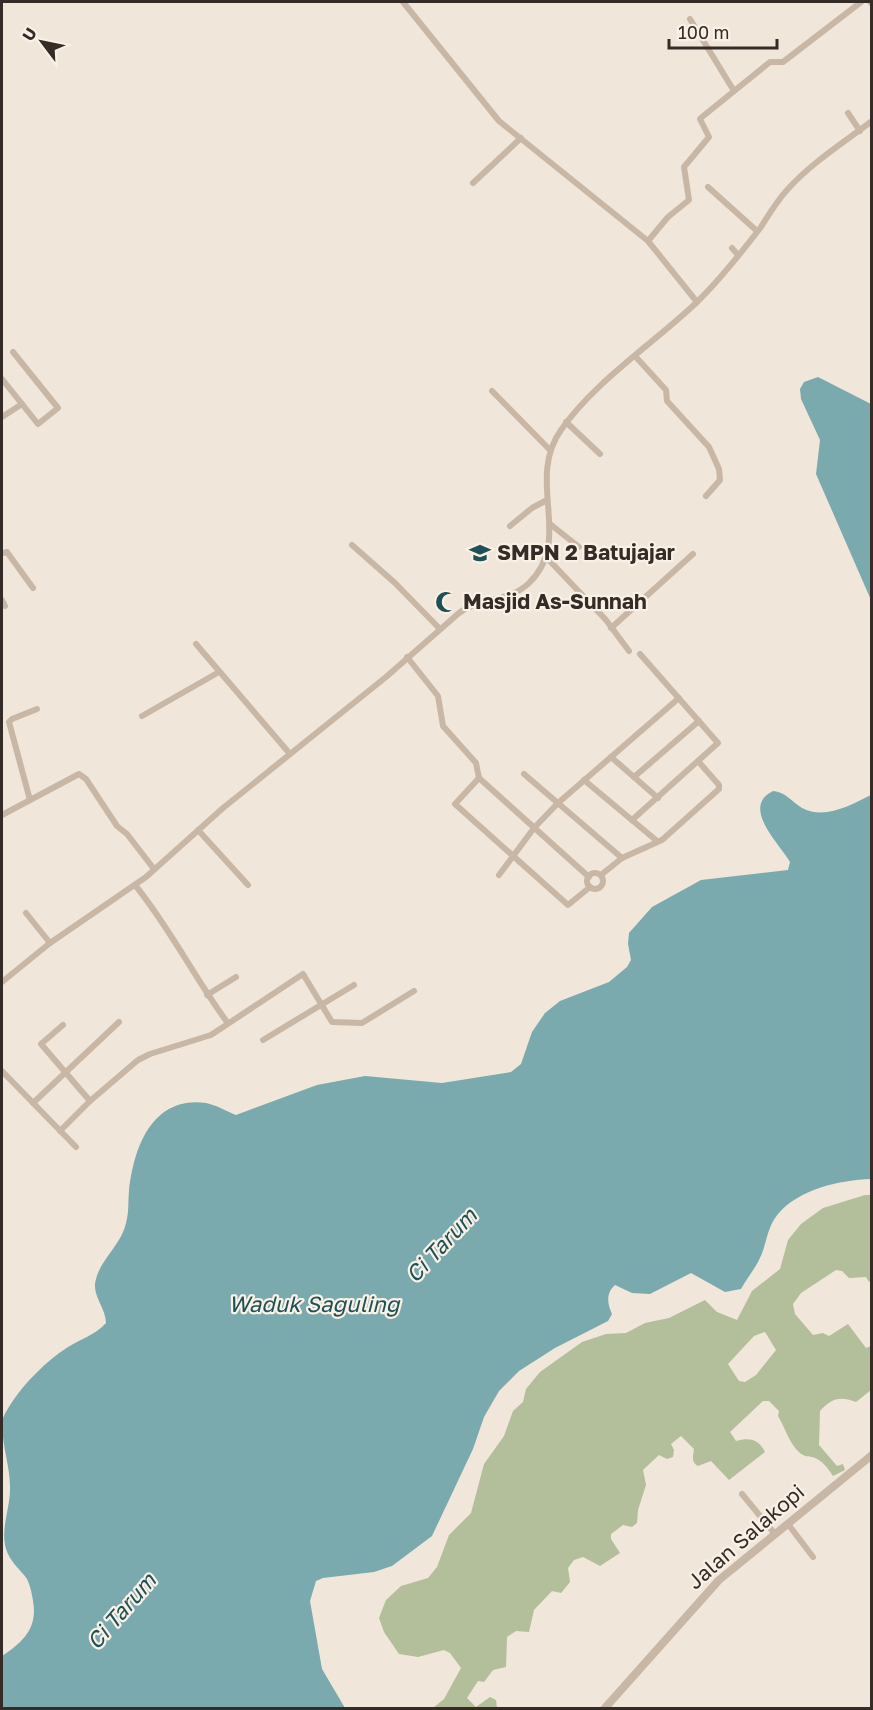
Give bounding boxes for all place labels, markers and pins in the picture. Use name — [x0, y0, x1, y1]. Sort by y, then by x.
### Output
place label: SMPN 2 Batujajar — [497, 539, 675, 565]
school or university icon: SMPN 2 Batujajar — [468, 541, 492, 565]
place label: Masjid As-Sunnah — [463, 588, 647, 614]
mosque icon: Masjid As-Sunnah — [434, 590, 458, 614]

